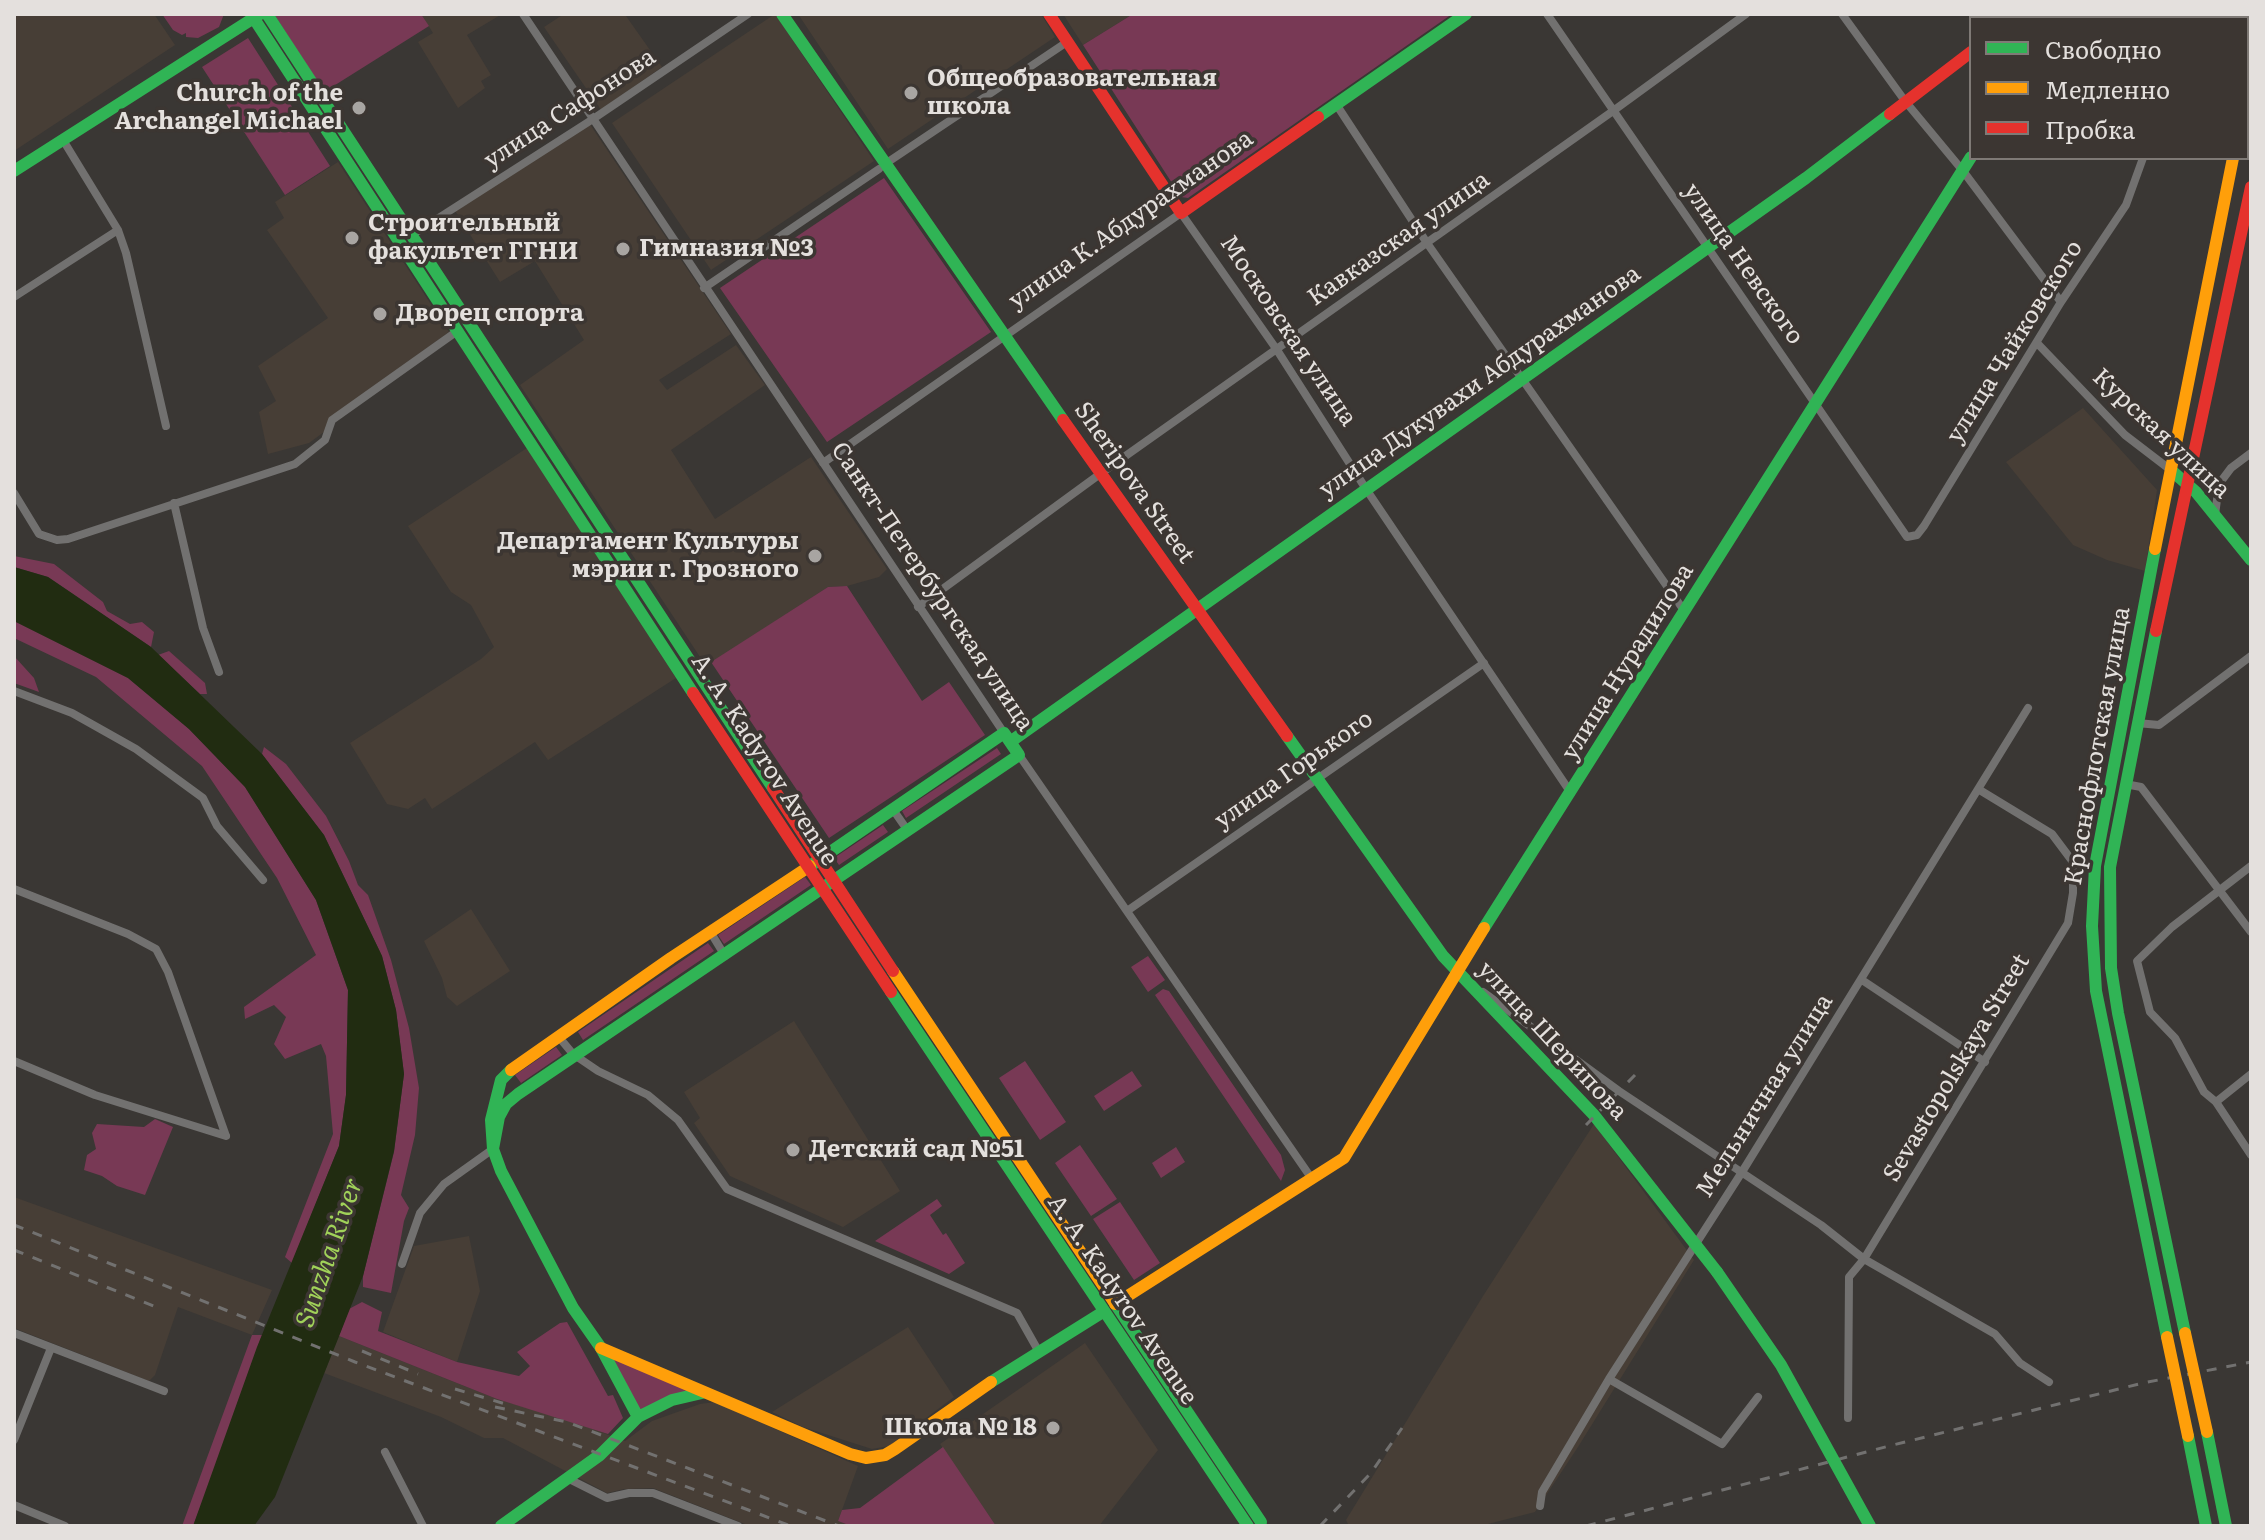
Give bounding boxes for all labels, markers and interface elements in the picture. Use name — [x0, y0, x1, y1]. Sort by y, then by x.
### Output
legend — [1969, 16, 2249, 160]
text: Свободно — [2045, 31, 2162, 66]
street label: улица Сафонова — [479, 43, 661, 175]
place label: Общеобразовательная школа — [927, 65, 1217, 121]
text: Медленно — [2045, 71, 2170, 106]
place label: Church of the Archangel Michael — [114, 80, 343, 136]
marker: Общеобразовательная школа — [902, 84, 920, 102]
marker: Church of the Archangel Michael — [350, 99, 368, 117]
text: Пробка — [2045, 111, 2135, 146]
street label: улица К.Абдурахманова — [1003, 125, 1259, 315]
street label: Кавказская улица — [1303, 165, 1495, 313]
street label: улица Невского — [1677, 178, 1809, 350]
place label: Строительный факультет ГГНИ — [368, 210, 578, 266]
marker: Строительный факультет ГГНИ — [343, 229, 361, 247]
street label: Московская улица — [1213, 230, 1363, 432]
place label: Гимназия №3 — [639, 235, 814, 263]
street label: улица Чайковского — [1941, 235, 2089, 449]
marker: Гимназия №3 — [614, 240, 632, 258]
street label: улица Дукувахи Абдурахманова — [1314, 260, 1646, 504]
place label: Дворец спорта — [396, 300, 584, 328]
marker: Дворец спорта — [371, 305, 389, 323]
street label: Курская улица — [2086, 363, 2236, 505]
street label: Sheripova Street — [1068, 397, 1200, 569]
street label: Санкт-Петербургская улица — [824, 437, 1040, 737]
place label: Департамент Культуры мэрии г. Грозного — [497, 528, 799, 584]
marker: Департамент Культуры мэрии г. Грозного — [806, 547, 824, 565]
street label: улица Нурадилова — [1556, 558, 1700, 766]
street label: Краснофлотская улица — [2059, 604, 2137, 888]
street label: A. A. Kadyrov Avenue — [685, 648, 843, 872]
street label: улица Горького — [1209, 705, 1379, 835]
street label: Sevastopolskaya Street — [1878, 949, 2036, 1187]
street label: улица Шерипова — [1471, 956, 1633, 1126]
street label: Мельничная улица — [1691, 989, 1839, 1203]
place label: Детский сад №51 — [809, 1136, 1024, 1164]
marker: Детский сад №51 — [784, 1141, 802, 1159]
water label: Sunzha River — [290, 1174, 370, 1332]
street label: A. A. Kadyrov Avenue — [1041, 1189, 1203, 1411]
place label: Школа № 18 — [884, 1414, 1037, 1442]
marker: Школа № 18 — [1044, 1419, 1062, 1437]

